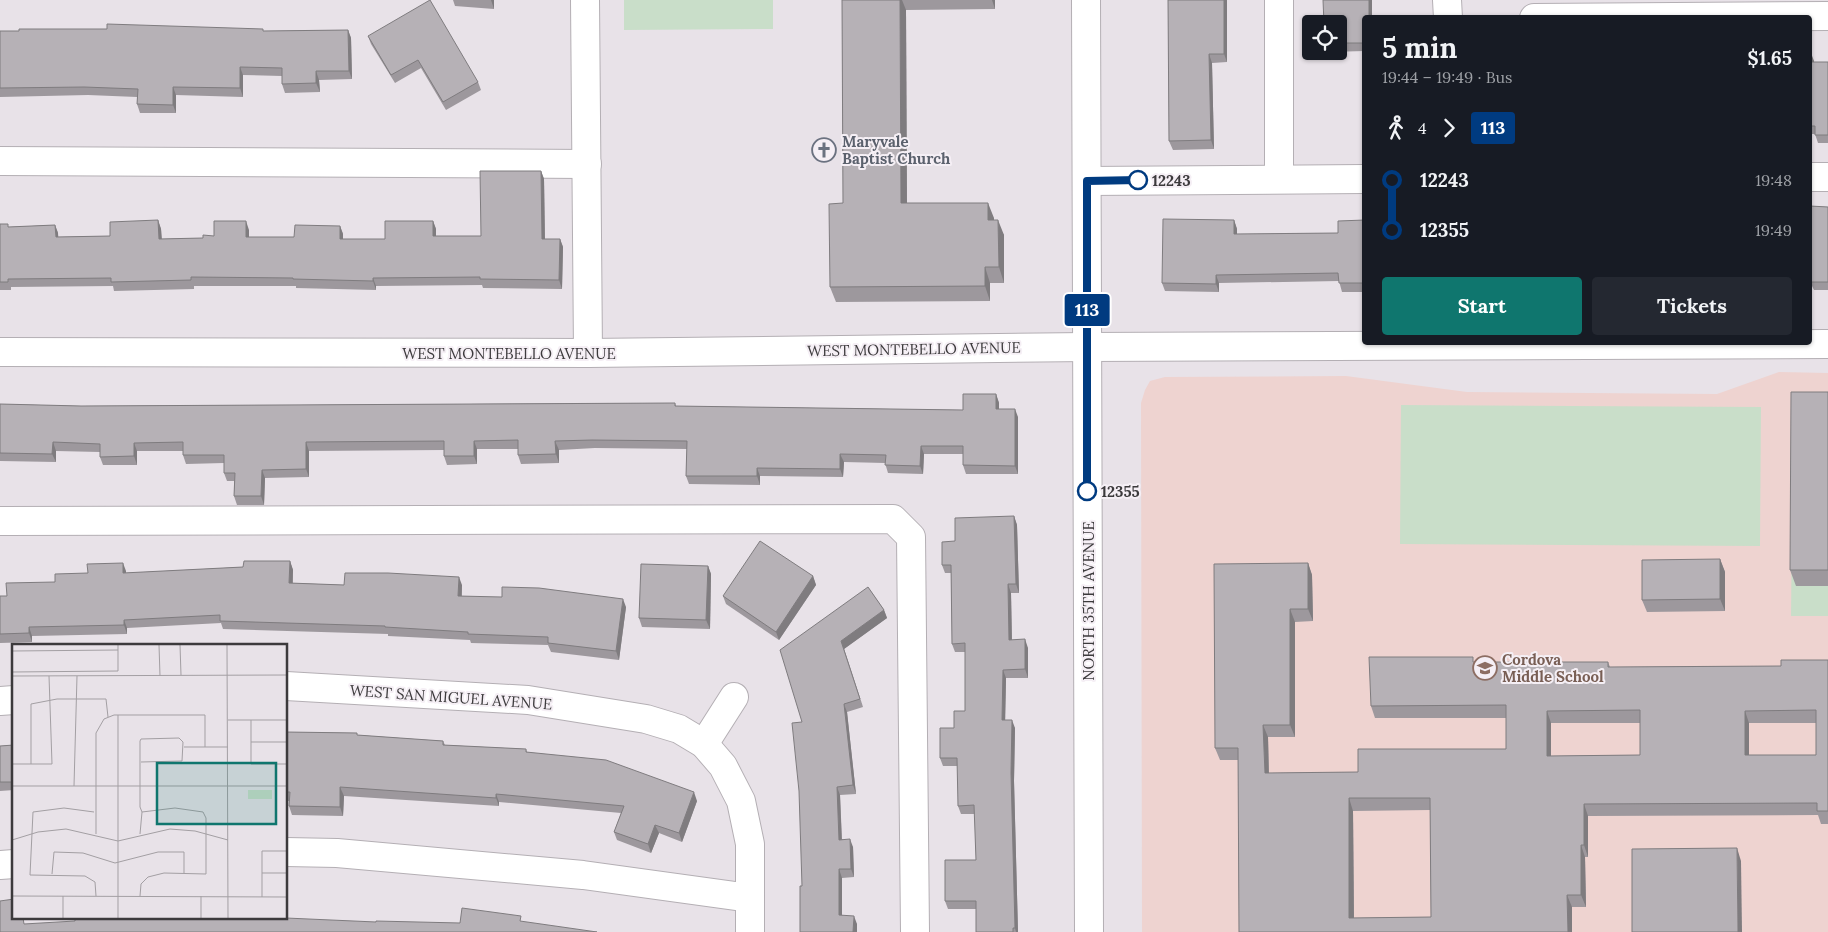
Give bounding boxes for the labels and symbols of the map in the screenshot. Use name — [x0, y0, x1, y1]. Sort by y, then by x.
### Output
place label: Maryvale Baptist Church — [842, 132, 951, 168]
church icon: Maryvale Baptist Church — [811, 137, 837, 163]
marker: 12243 — [1128, 170, 1148, 190]
place label: 12243 — [1152, 171, 1191, 190]
line badge: 113 — [1058, 294, 1116, 326]
street label: WEST MONTEBELLO AVENUE — [807, 338, 1021, 360]
street label: WEST MONTEBELLO AVENUE — [402, 344, 616, 363]
marker: 12355 — [1077, 481, 1097, 501]
place label: 12355 — [1101, 482, 1140, 501]
street label: NORTH 35TH AVENUE — [1079, 521, 1098, 681]
inset map — [12, 644, 288, 920]
place label: Cordova Middle School — [1502, 650, 1604, 686]
school or university icon: Cordova Middle School — [1472, 655, 1498, 681]
street label: WEST SAN MIGUEL AVENUE — [349, 680, 553, 714]

